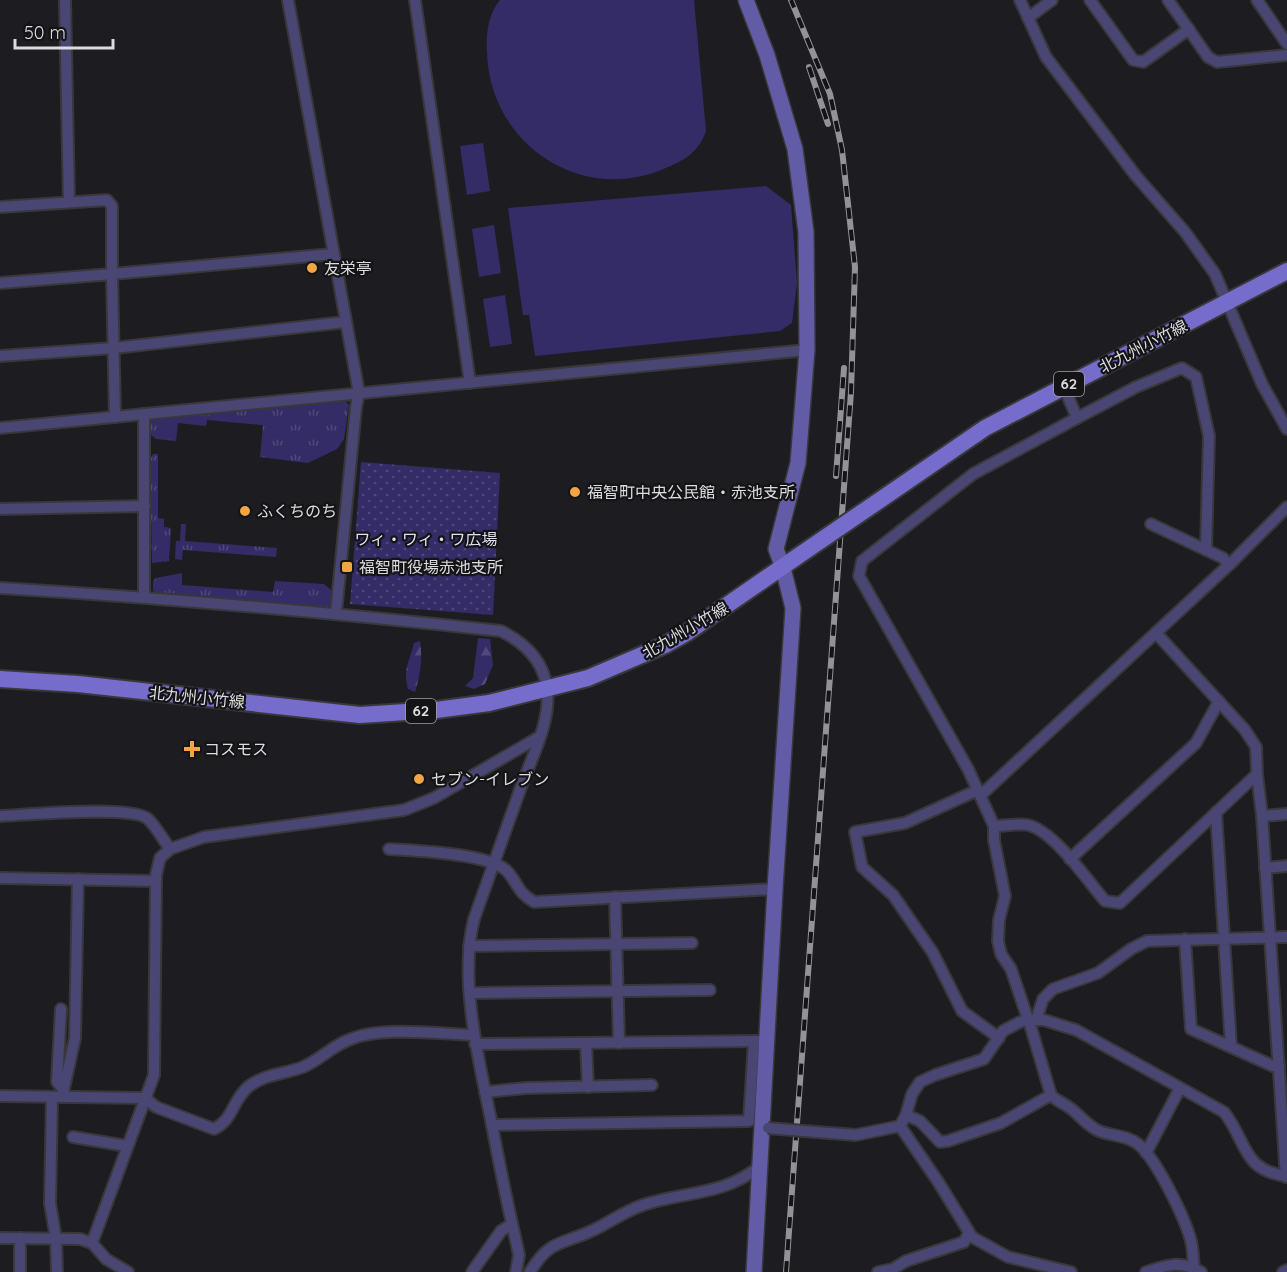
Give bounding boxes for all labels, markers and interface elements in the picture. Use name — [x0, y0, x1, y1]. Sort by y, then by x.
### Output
scale bar — [15, 12, 112, 50]
text: 50 m — [24, 21, 66, 44]
place label: 友栄亭 — [324, 258, 372, 278]
marker: 友栄亭 — [305, 261, 319, 275]
street label: 北九州小竹線 — [1096, 315, 1190, 377]
road number: 62 — [1054, 372, 1084, 396]
place label: 福智町中央公民館・赤池支所 — [587, 482, 795, 502]
marker: 福智町中央公民館・赤池支所 — [568, 485, 582, 499]
place label: ふくちのち — [257, 501, 337, 521]
marker: ふくちのち — [238, 504, 252, 518]
park label: ワィ・ワィ・ワ広場 — [354, 529, 498, 549]
place label: 福智町役場赤池支所 — [359, 557, 503, 577]
marker: 福智町役場赤池支所 — [340, 560, 354, 574]
street label: 北九州小竹線 — [638, 597, 732, 663]
street label: 北九州小竹線 — [148, 682, 246, 712]
road number: 62 — [406, 699, 436, 723]
place label: コスモス — [204, 739, 268, 759]
marker: コスモス — [185, 742, 199, 756]
place label: セブン-イレブン — [431, 769, 549, 789]
marker: セブン-イレブン — [412, 772, 426, 786]

